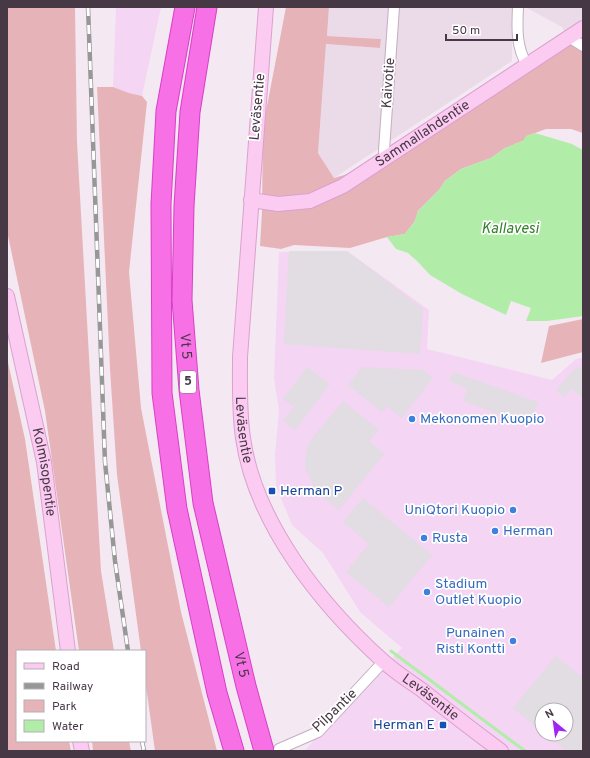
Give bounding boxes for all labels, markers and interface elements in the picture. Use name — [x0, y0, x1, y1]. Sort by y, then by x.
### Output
scale bar — [446, 16, 517, 42]
text: 50 m — [452, 23, 480, 39]
street label: Kaivotie — [379, 57, 399, 109]
street label: Leväsentie — [247, 73, 269, 141]
street label: Sammallahdentie — [372, 96, 473, 171]
water label: Kallavesi — [481, 220, 540, 239]
street label: Vt 5 — [176, 333, 195, 360]
road number: 5 — [180, 371, 196, 393]
street label: Leväsentie — [231, 396, 256, 465]
place label: Mekonomen Kuopio — [420, 411, 545, 428]
marker: Mekonomen Kuopio — [407, 414, 417, 424]
street label: Kolmisopentie — [28, 426, 59, 517]
place label: Herman P — [280, 483, 343, 500]
marker: Herman P — [267, 486, 277, 496]
place label: UniQtori Kuopio — [405, 502, 505, 519]
marker: UniQtori Kuopio — [508, 505, 518, 515]
place label: Herman — [503, 523, 553, 540]
marker: Herman — [490, 526, 500, 536]
place label: Rusta — [432, 530, 468, 547]
marker: Rusta — [419, 533, 429, 543]
place label: Stadium Outlet Kuopio — [435, 576, 522, 609]
marker: Stadium Outlet Kuopio — [422, 587, 432, 597]
place label: Punainen Risti Kontti — [436, 625, 505, 658]
marker: Punainen Risti Kontti — [508, 636, 518, 646]
legend — [16, 650, 146, 742]
street label: Vt 5 — [230, 650, 252, 680]
text: Road — [52, 659, 80, 675]
street label: Leväsentie — [399, 670, 462, 724]
text: Railway — [52, 679, 93, 695]
street label: Pilpantie — [309, 686, 361, 736]
text: Park — [52, 699, 77, 715]
north arrow — [534, 702, 574, 742]
text: N — [543, 706, 556, 722]
place label: Herman E — [373, 717, 435, 734]
text: Water — [52, 719, 84, 735]
marker: Herman E — [438, 720, 448, 730]

